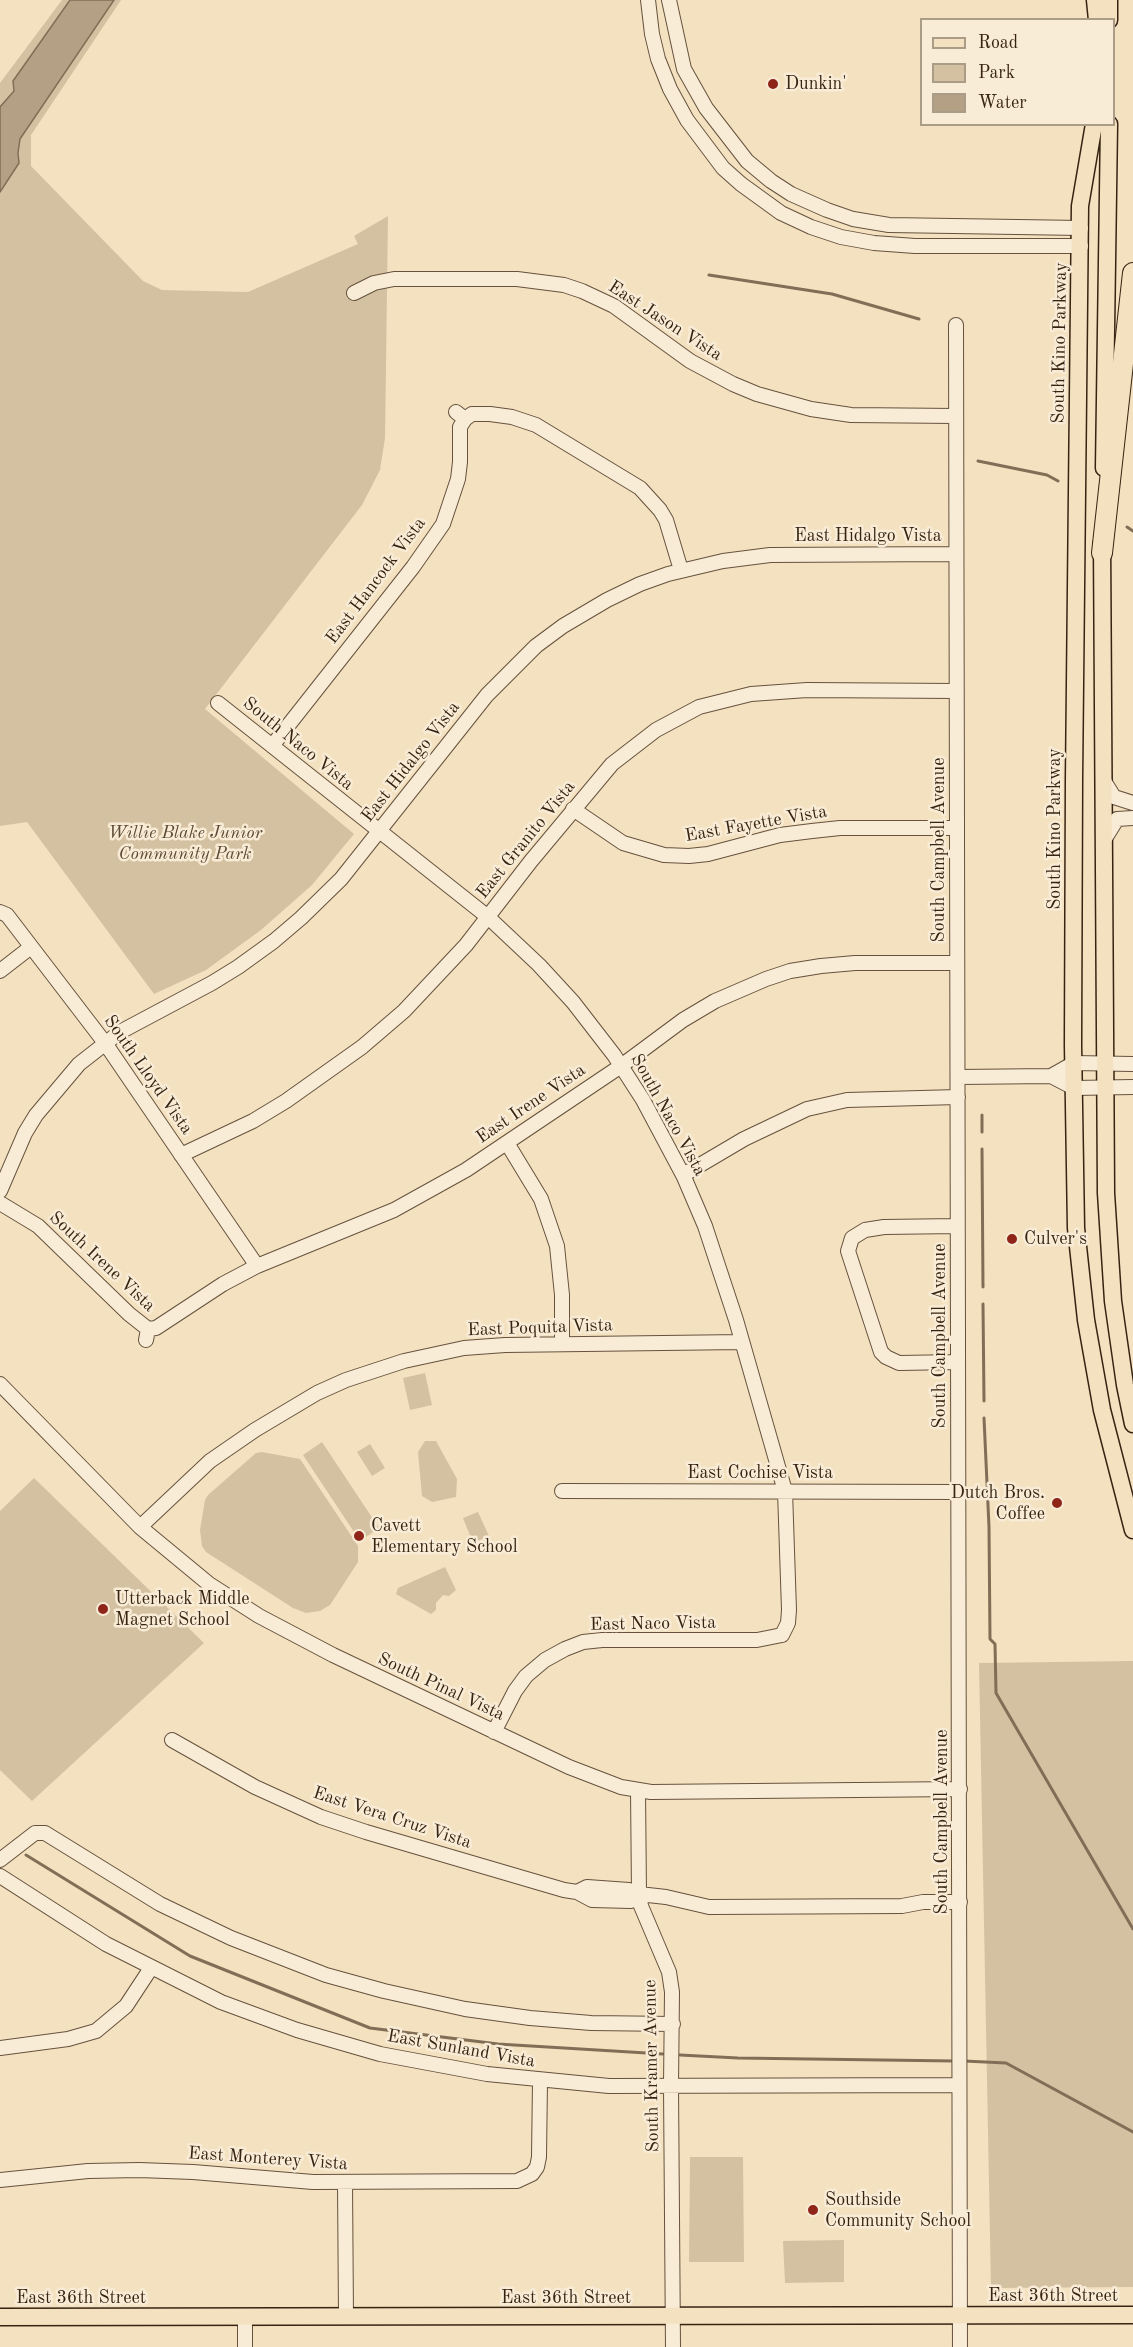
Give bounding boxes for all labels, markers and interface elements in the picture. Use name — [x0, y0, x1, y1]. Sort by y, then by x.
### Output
legend — [920, 18, 1115, 126]
text: Road — [978, 34, 1018, 52]
text: Park — [978, 64, 1015, 82]
place label: Dunkin' — [785, 73, 847, 95]
marker: Dunkin' — [766, 77, 780, 91]
text: Water — [978, 94, 1027, 112]
street label: South Kino Parkway — [1048, 262, 1072, 424]
street label: East Jason Vista — [604, 276, 726, 366]
street label: East Hancock Vista — [321, 513, 431, 649]
street label: East Hidalgo Vista — [794, 525, 942, 547]
street label: South Naco Vista — [238, 693, 358, 795]
street label: East Hidalgo Vista — [357, 697, 465, 827]
street label: South Kino Parkway — [1044, 748, 1066, 910]
street label: South Campbell Avenue — [928, 758, 950, 942]
street label: East Granito Vista — [472, 777, 580, 903]
street label: East Fayette Vista — [683, 801, 829, 847]
park label: Willie Blake Junior Community Park — [108, 822, 262, 864]
street label: South Lloyd Vista — [99, 1011, 197, 1139]
street label: South Naco Vista — [625, 1050, 711, 1180]
street label: East Irene Vista — [472, 1059, 590, 1149]
street label: South Irene Vista — [44, 1207, 160, 1317]
place label: Culver's — [1024, 1228, 1087, 1250]
marker: Culver's — [1005, 1232, 1019, 1246]
street label: South Campbell Avenue — [929, 1244, 951, 1428]
street label: East Poquita Vista — [467, 1315, 613, 1341]
street label: East Cochise Vista — [687, 1462, 833, 1484]
place label: Dutch Bros. Coffee — [951, 1482, 1045, 1524]
marker: Dutch Bros. Coffee — [1050, 1496, 1064, 1510]
place label: Cavett Elementary School — [371, 1515, 518, 1558]
marker: Cavett Elementary School — [352, 1529, 366, 1543]
place label: Utterback Middle Magnet School — [115, 1588, 250, 1630]
marker: Utterback Middle Magnet School — [96, 1602, 110, 1616]
street label: East Naco Vista — [590, 1612, 716, 1636]
street label: South Pinal Vista — [374, 1648, 508, 1726]
street label: South Campbell Avenue — [931, 1730, 953, 1914]
street label: East Vera Cruz Vista — [310, 1782, 474, 1854]
street label: South Kramer Avenue — [640, 1979, 664, 2153]
street label: East Sunland Vista — [385, 2025, 537, 2073]
street label: East Monterey Vista — [187, 2143, 349, 2175]
place label: Southside Community School — [825, 2189, 971, 2232]
marker: Southside Community School — [806, 2203, 820, 2217]
street label: East 36th Street — [988, 2285, 1118, 2307]
street label: East 36th Street — [16, 2287, 146, 2309]
street label: East 36th Street — [501, 2287, 631, 2309]

